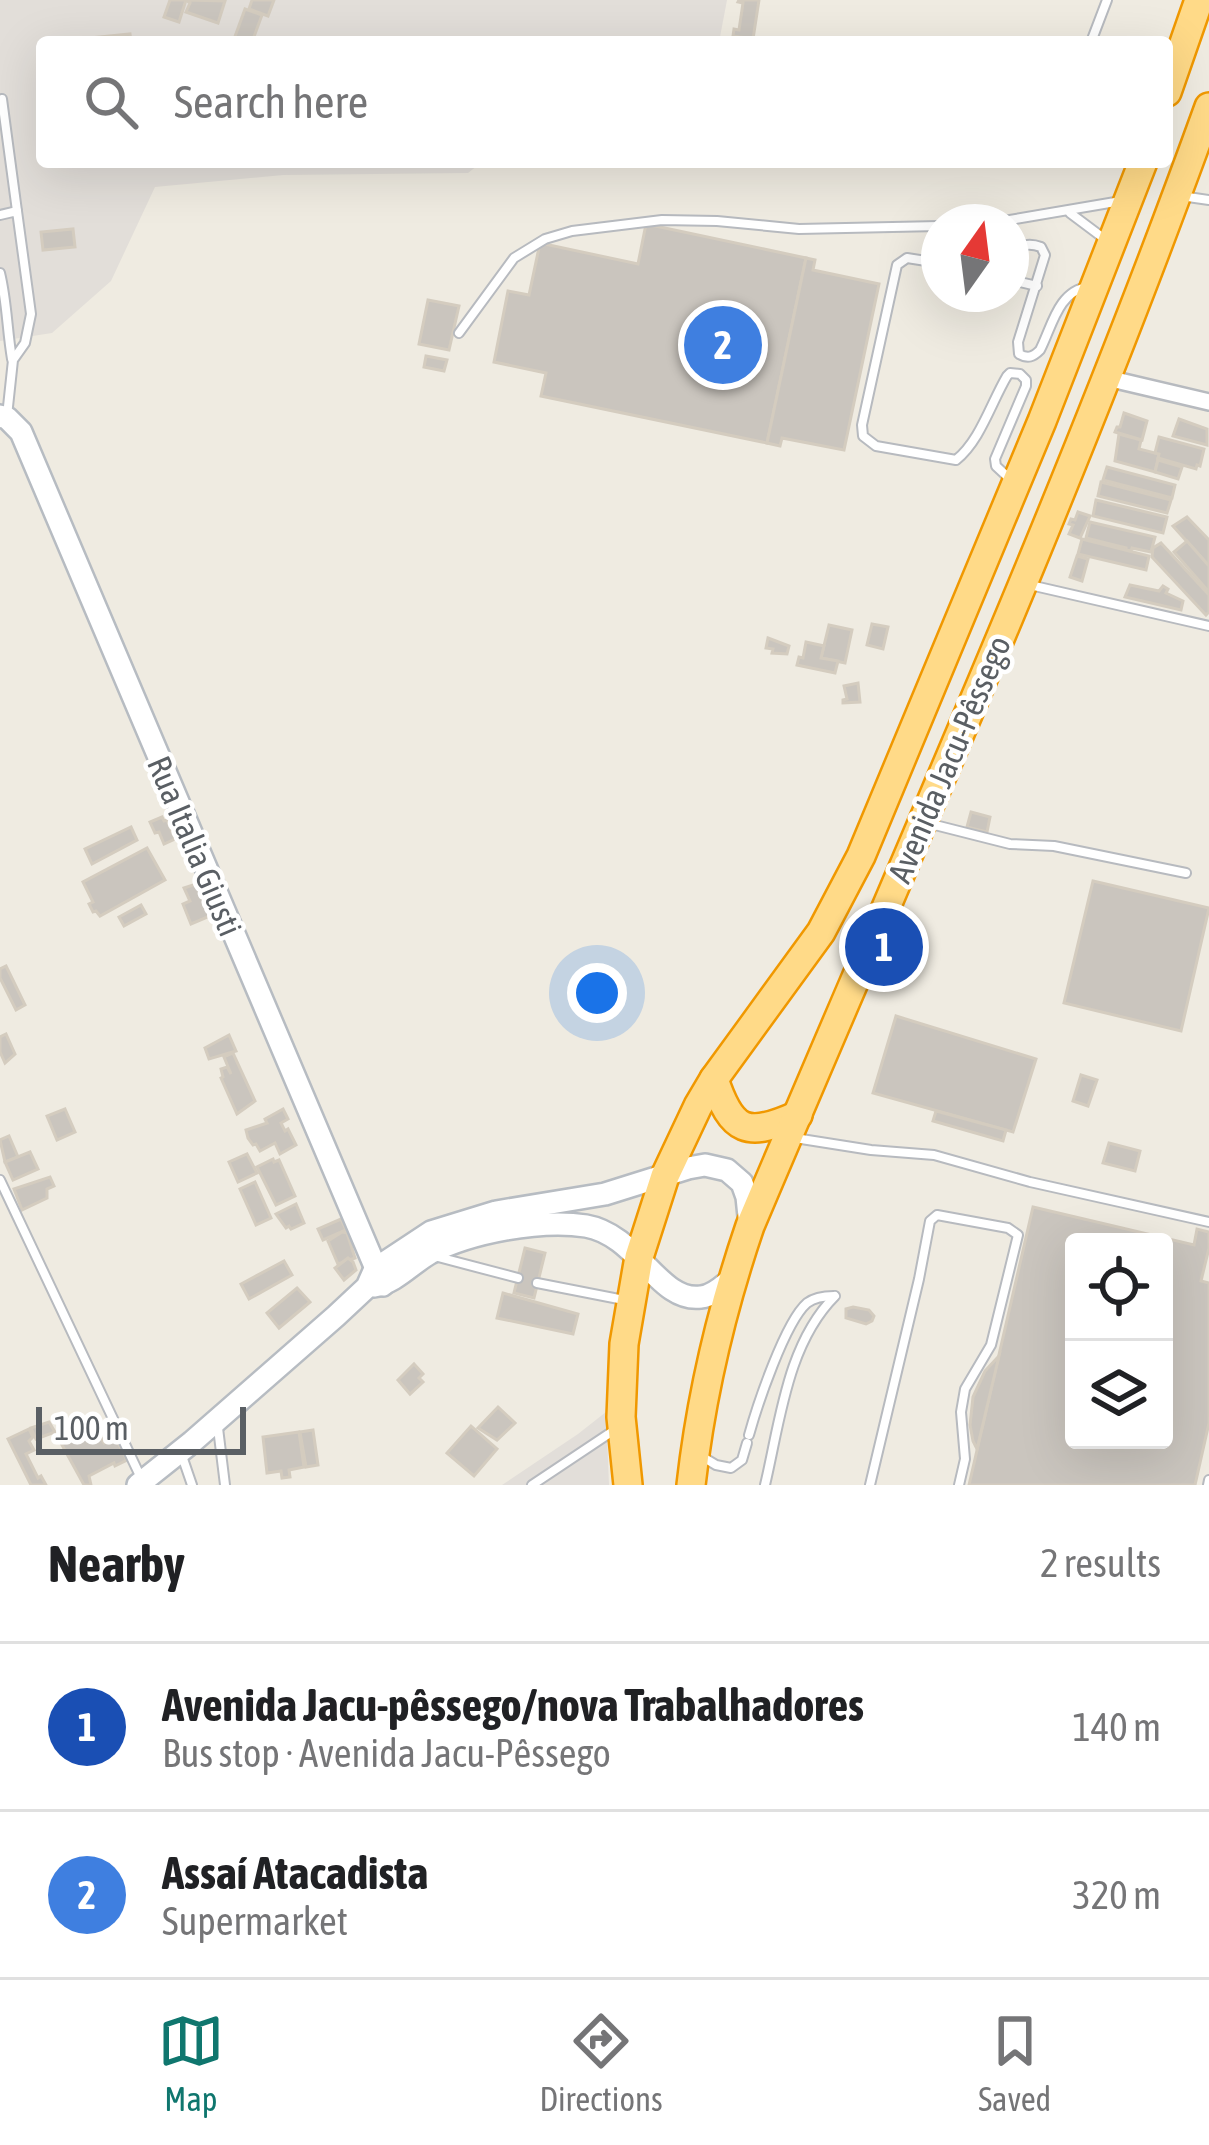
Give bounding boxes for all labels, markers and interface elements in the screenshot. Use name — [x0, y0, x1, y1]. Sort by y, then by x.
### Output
search box — [36, 36, 1173, 168]
icon: search — [78, 69, 144, 135]
text: Search here — [174, 76, 368, 128]
north arrow — [921, 204, 1029, 312]
pin: 2 — [684, 300, 762, 390]
street label: Avenida Jacu-Pêssego — [880, 630, 1018, 888]
street label: Rua Italia Giusti — [140, 750, 250, 942]
pin: 1 — [845, 902, 923, 992]
your location — [567, 963, 627, 1023]
map controls — [1065, 1233, 1173, 1449]
button: locate — [1065, 1233, 1173, 1341]
button: layers — [1065, 1341, 1173, 1449]
scale bar — [36, 1401, 246, 1454]
text: 100 m — [54, 1409, 129, 1447]
text: Nearby — [48, 1534, 185, 1593]
text: 2 results — [1040, 1541, 1161, 1585]
text: Avenida Jacu-pêssego/nova Trabalhadores — [162, 1679, 864, 1731]
text: 1 — [78, 1705, 96, 1749]
text: 140 m — [1073, 1705, 1161, 1749]
text: Bus stop · Avenida Jacu-Pêssego — [162, 1731, 611, 1775]
text: Assaí Atacadista — [162, 1847, 428, 1899]
text: 2 — [78, 1873, 96, 1917]
text: 320 m — [1073, 1873, 1161, 1917]
text: Supermarket — [162, 1899, 348, 1943]
tab: Map — [158, 2008, 224, 2118]
tab: Directions — [539, 2008, 663, 2118]
tab: Saved — [978, 2008, 1051, 2118]

